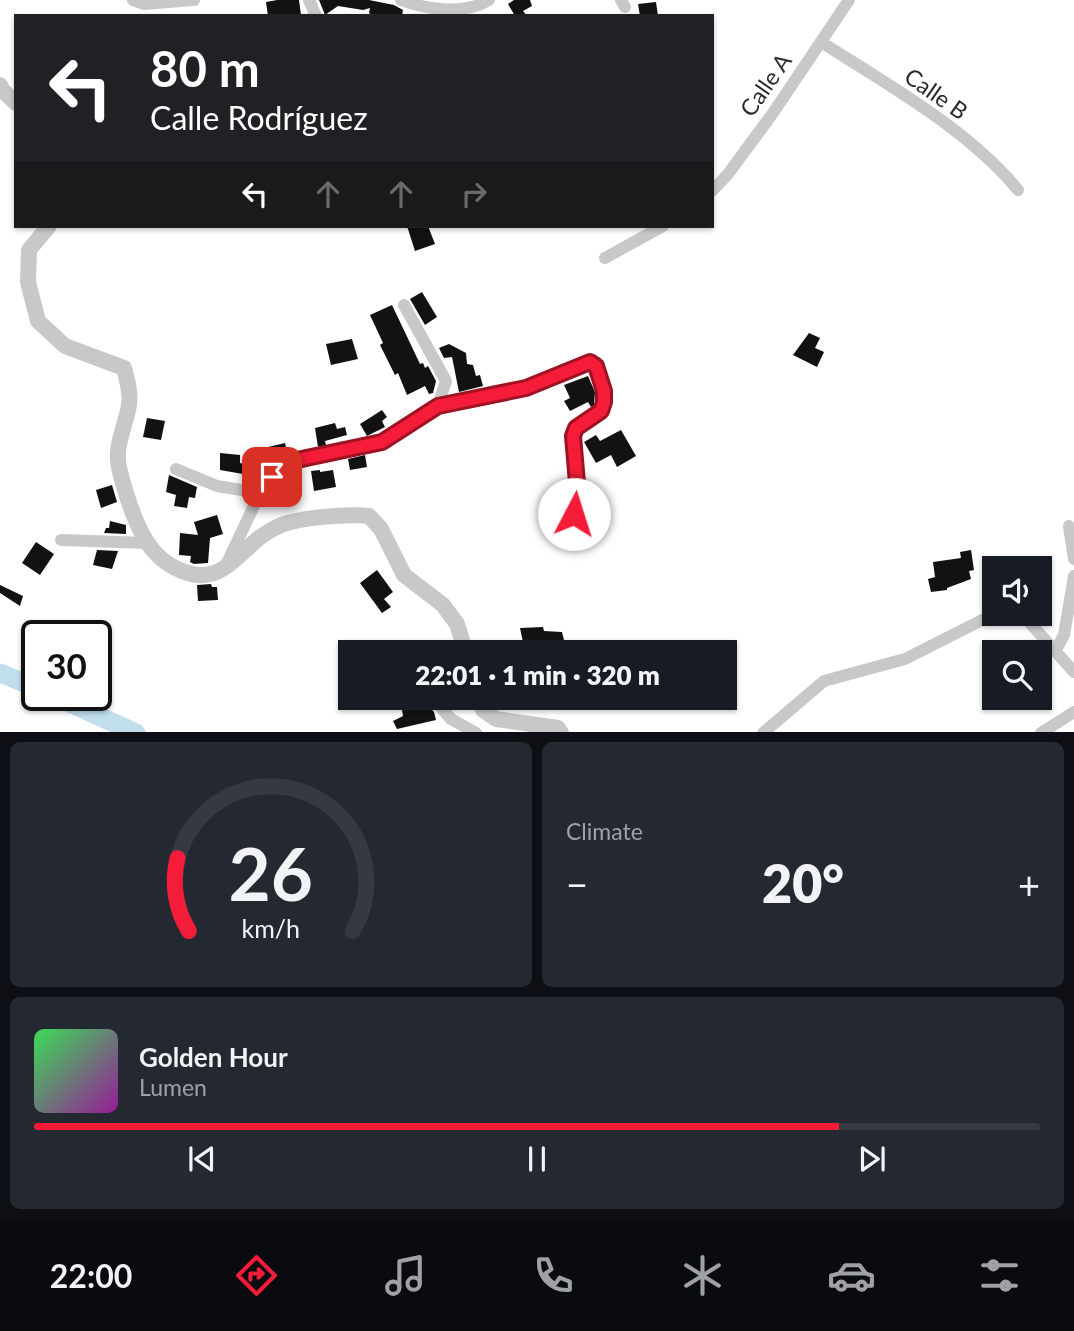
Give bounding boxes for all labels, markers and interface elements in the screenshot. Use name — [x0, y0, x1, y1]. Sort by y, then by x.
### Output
text: 80 m — [150, 39, 260, 97]
icon: left — [35, 42, 126, 133]
street label: Calle A — [733, 47, 797, 121]
street label: Calle B — [900, 61, 974, 125]
text: Calle Rodríguez — [150, 98, 368, 137]
icon: left — [236, 175, 274, 213]
icon: ahead — [309, 175, 347, 213]
icon: ahead — [382, 175, 420, 213]
icon: right — [455, 175, 493, 213]
pin — [242, 447, 302, 507]
icon: arrive — [253, 458, 291, 496]
position arrow — [537, 477, 611, 551]
map controls — [982, 556, 1052, 710]
button: sound — [982, 556, 1052, 626]
speed limit sign: 30 — [21, 620, 112, 711]
button: search — [982, 640, 1052, 710]
text: 22:01 · 1 min · 320 m — [415, 659, 660, 691]
text: Climate — [566, 817, 643, 845]
text: 26 — [229, 829, 313, 917]
text: 20° — [762, 852, 844, 914]
text: − — [566, 861, 588, 907]
text: + — [1018, 861, 1040, 907]
text: km/h — [242, 912, 300, 942]
text: Golden Hour — [139, 1041, 288, 1073]
text: Lumen — [139, 1073, 207, 1101]
icon: previous — [183, 1140, 221, 1178]
icon: pause — [518, 1140, 556, 1178]
icon: next — [853, 1140, 891, 1178]
icon: directions — [232, 1251, 281, 1300]
icon: music — [381, 1251, 430, 1300]
icon: phone — [529, 1251, 578, 1300]
icon: climate — [678, 1251, 727, 1300]
icon: car — [827, 1251, 876, 1300]
icon: filters — [975, 1251, 1024, 1300]
text: 22:00 — [50, 1256, 132, 1295]

